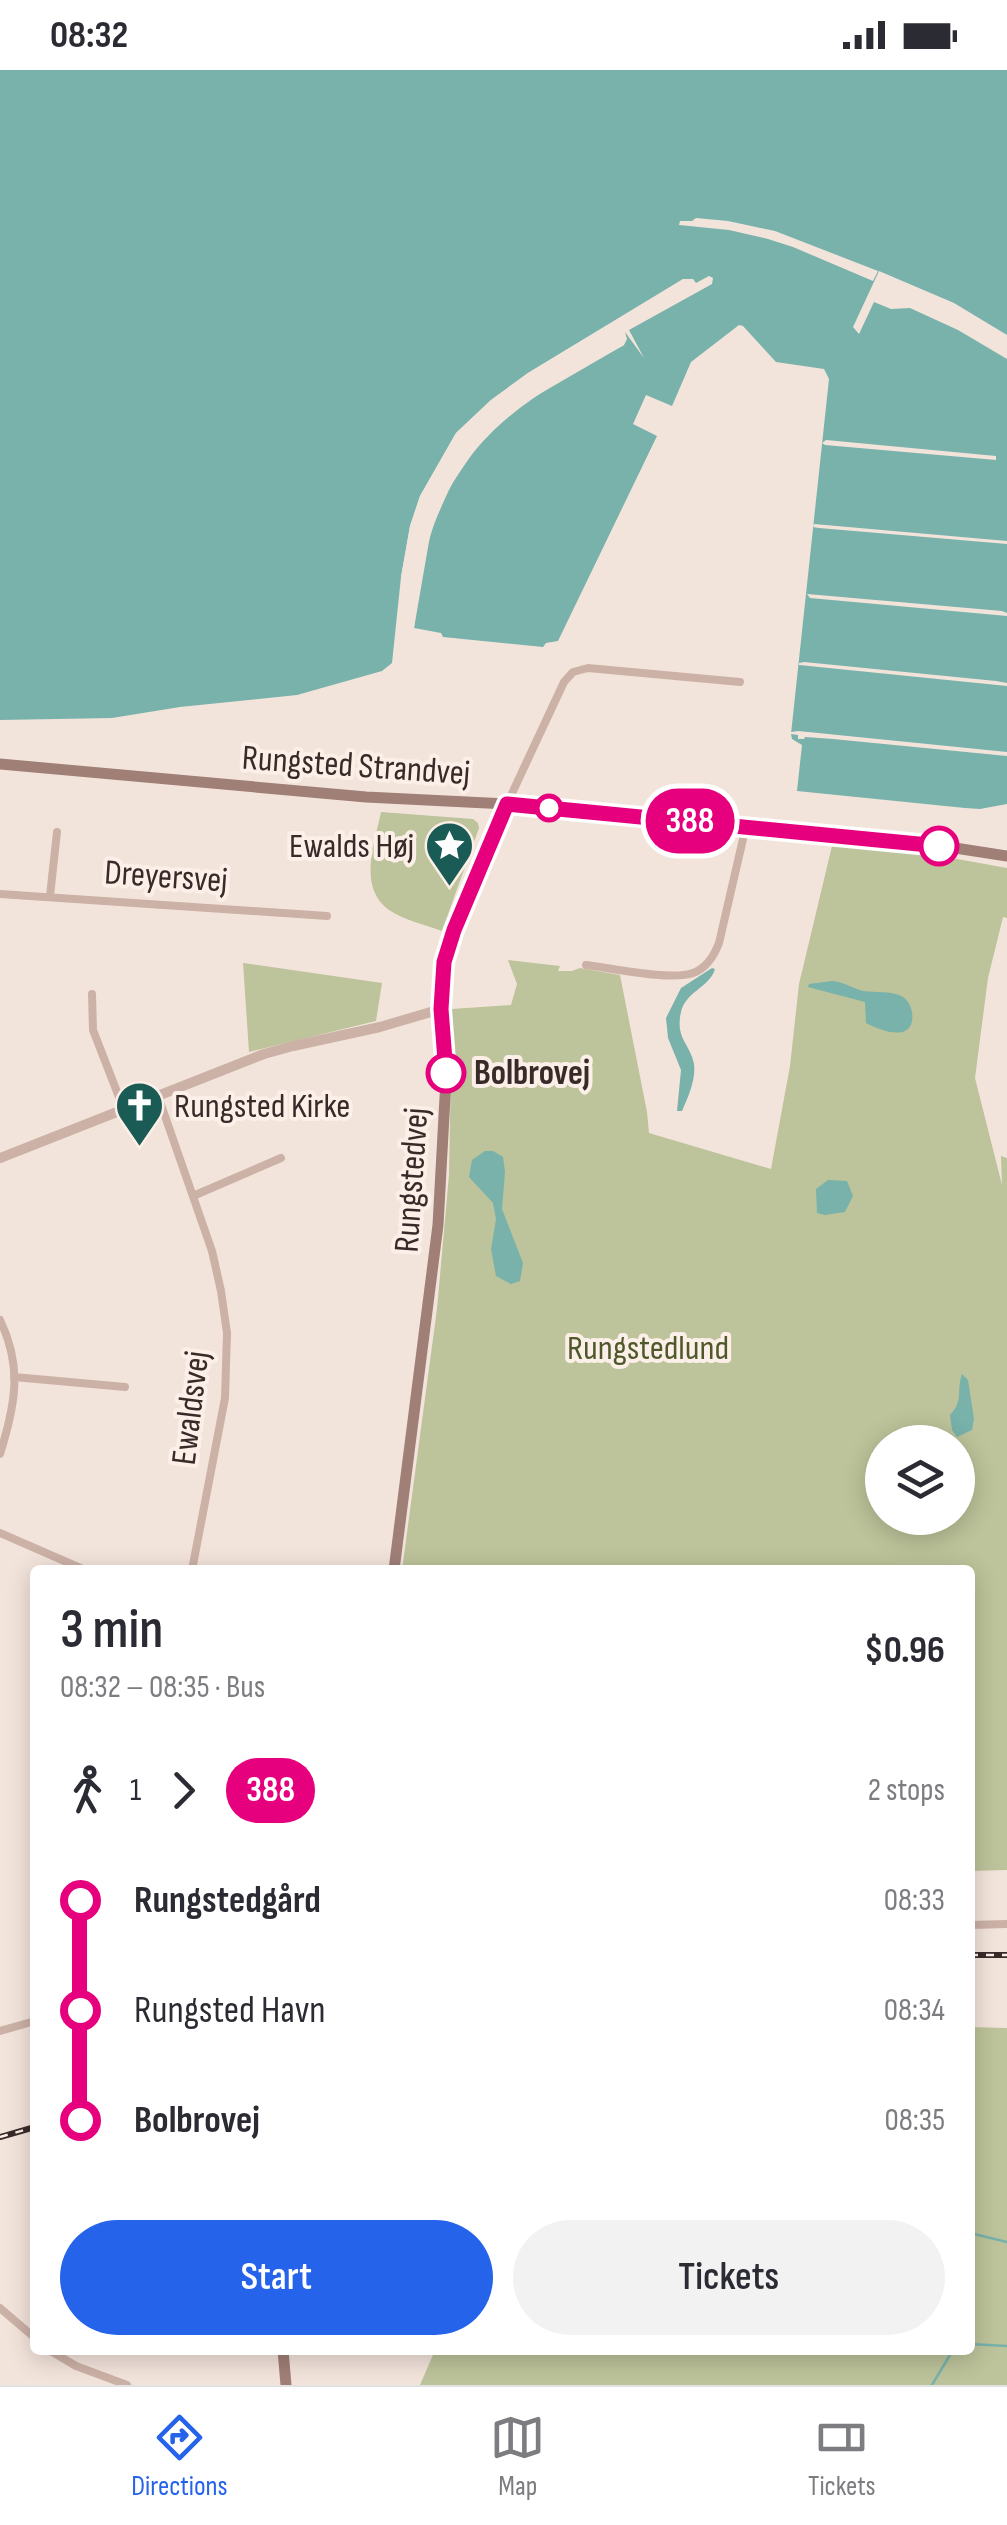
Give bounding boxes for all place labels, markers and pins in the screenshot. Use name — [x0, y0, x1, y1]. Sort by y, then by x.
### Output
unlabelled marker — [536, 795, 562, 821]
place icon: Ewalds Høj — [423, 820, 475, 888]
place label: Ewalds Høj — [289, 825, 414, 868]
unlabelled marker — [920, 827, 958, 865]
place label: Bolbrovej — [474, 1052, 590, 1095]
marker: Bolbrovej — [427, 1054, 465, 1092]
church icon: Rungsted Kirke — [113, 1080, 165, 1148]
place label: Rungsted Kirke — [174, 1085, 350, 1128]

